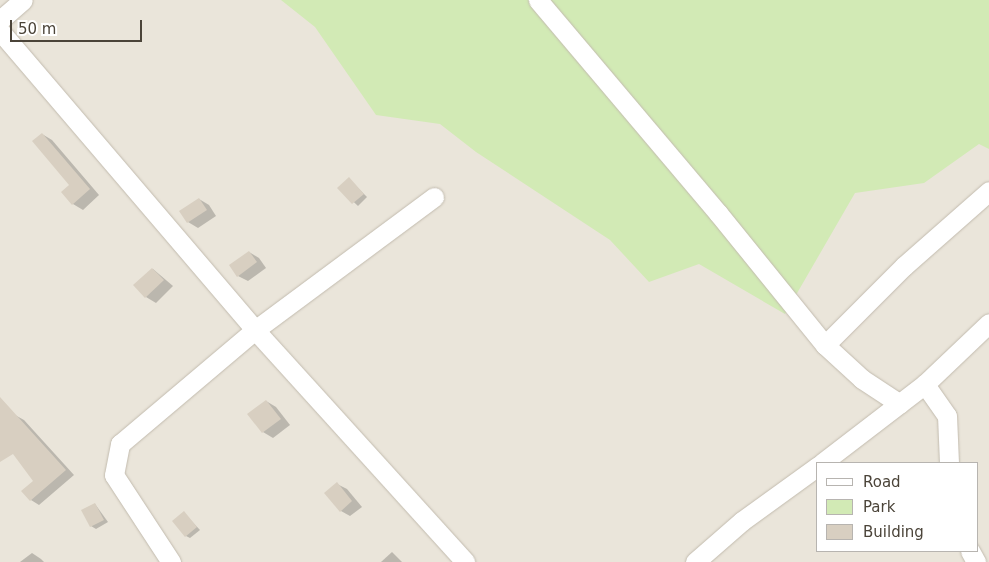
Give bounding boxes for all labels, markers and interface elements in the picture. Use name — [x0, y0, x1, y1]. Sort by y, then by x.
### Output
scale bar — [12, 10, 145, 42]
text: 50 m — [18, 20, 56, 38]
legend — [816, 462, 979, 552]
text: Road — [863, 473, 901, 491]
text: Park — [863, 498, 895, 516]
text: Building — [863, 523, 924, 541]

